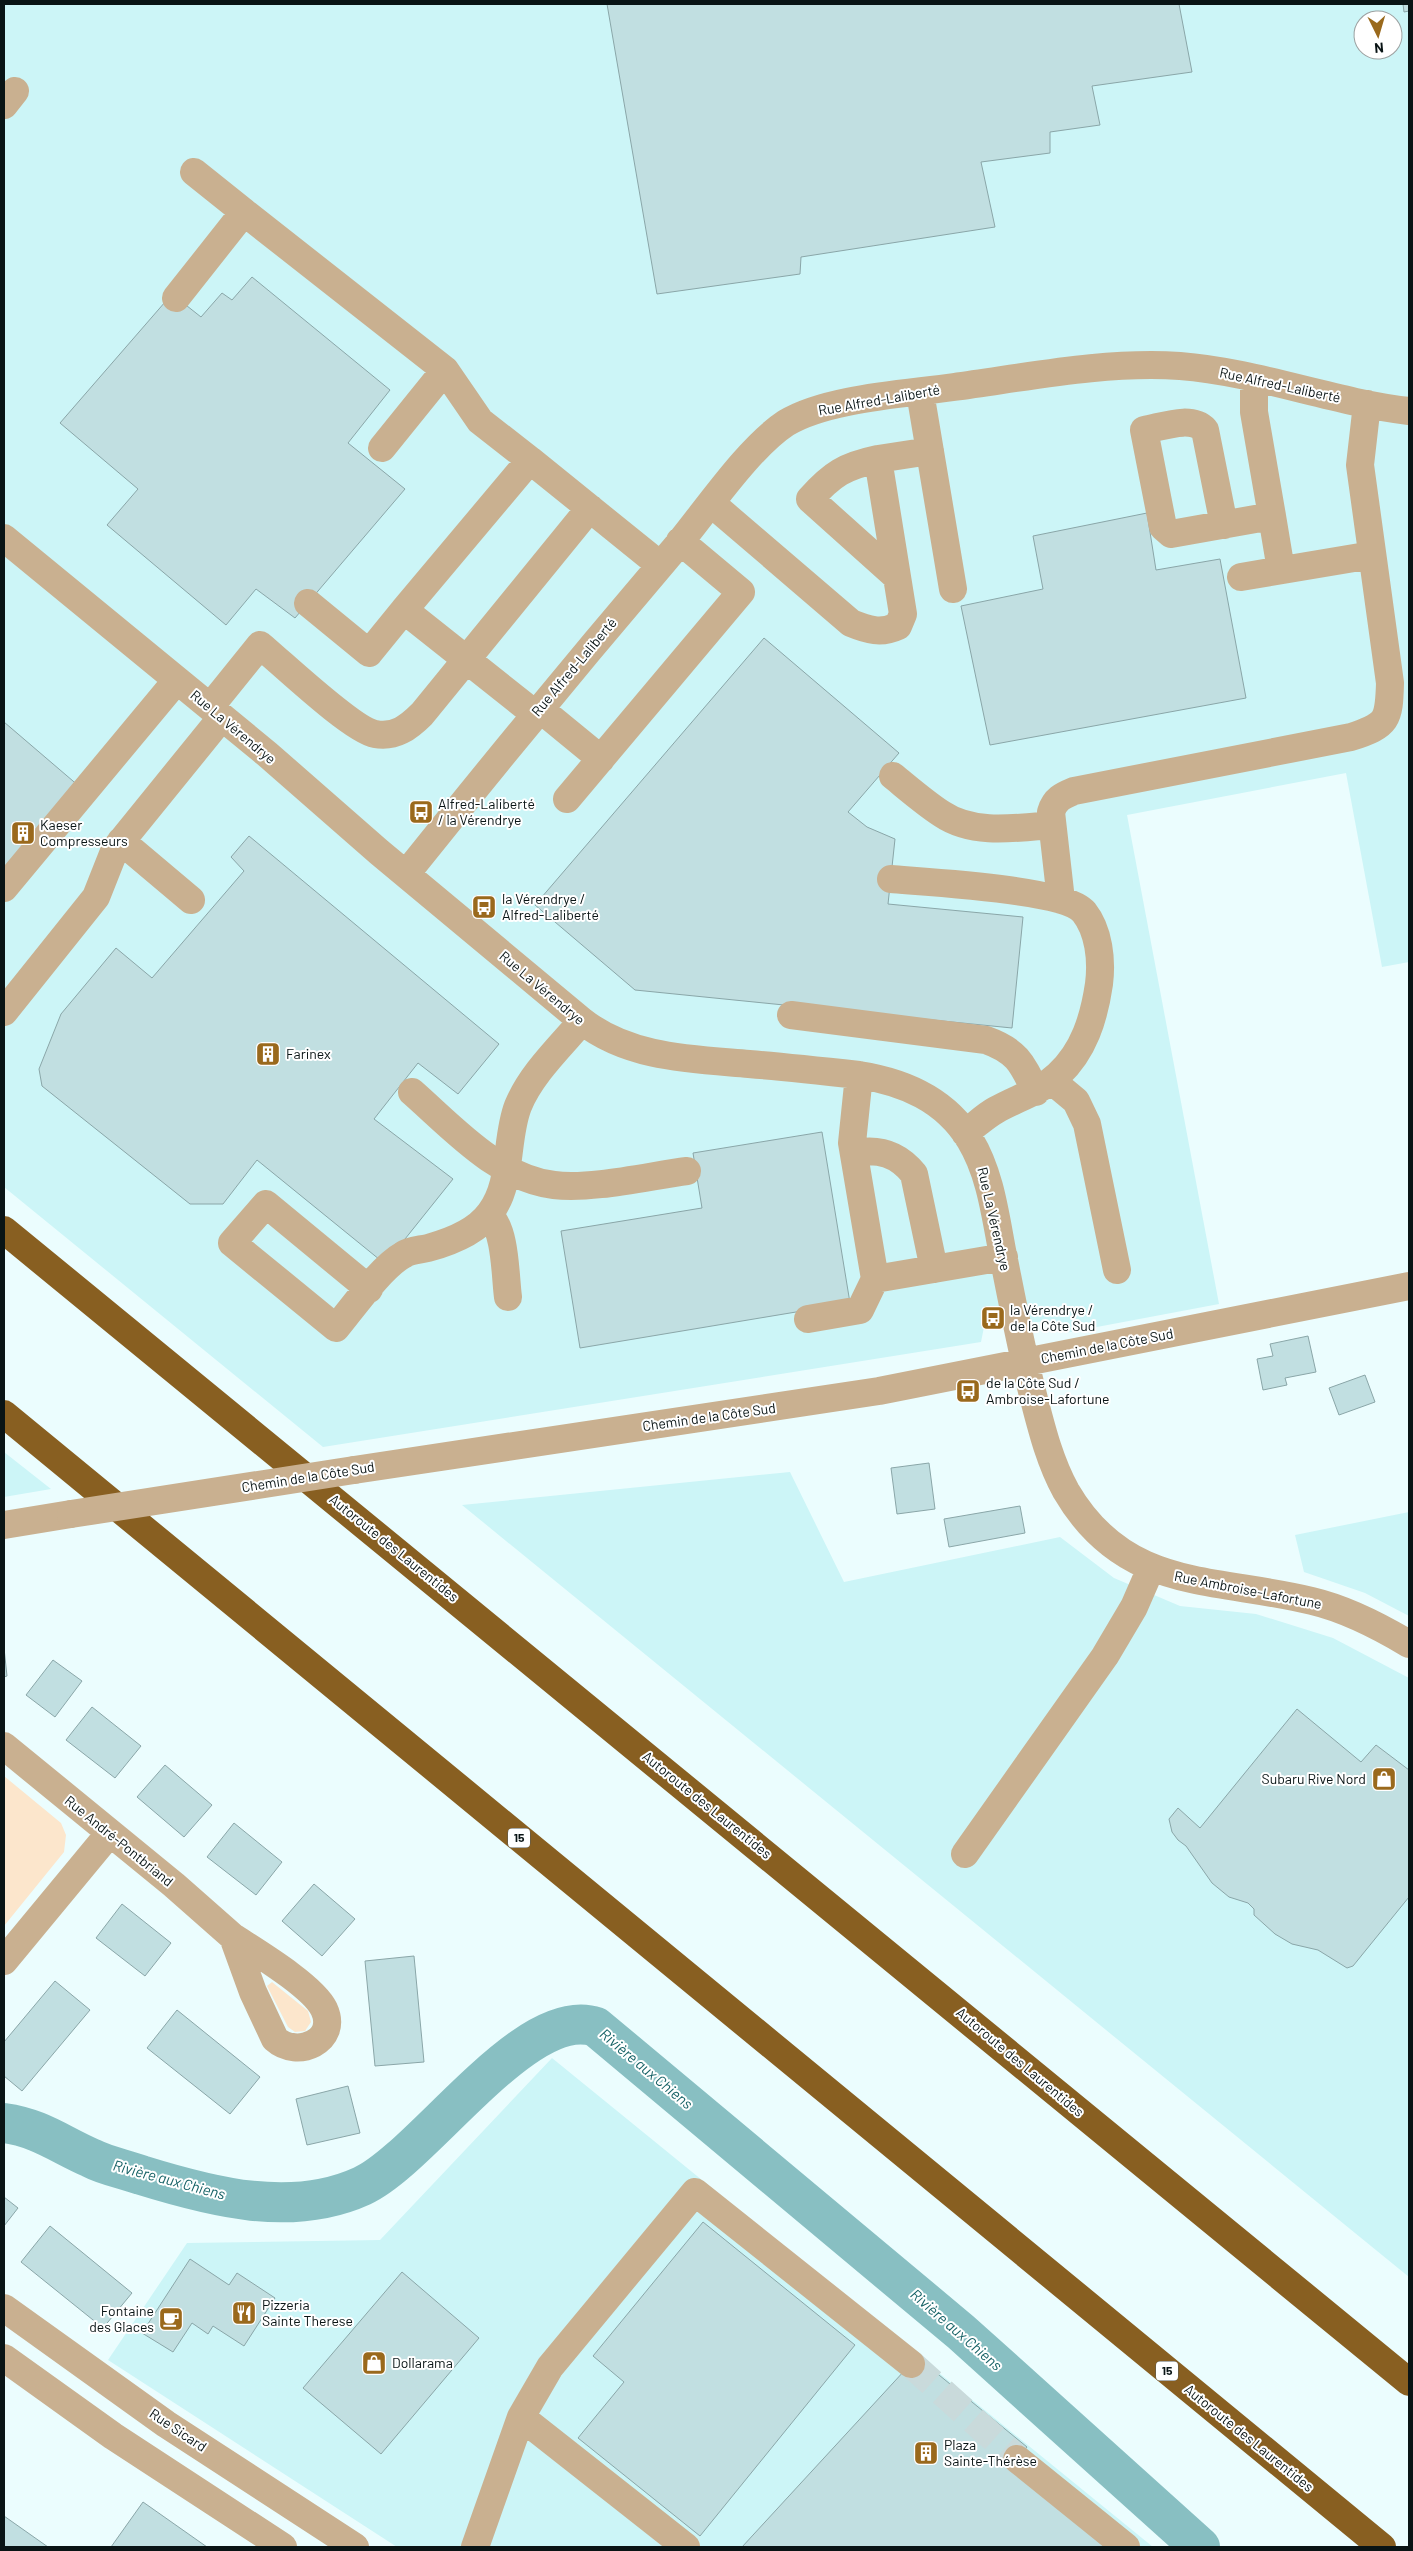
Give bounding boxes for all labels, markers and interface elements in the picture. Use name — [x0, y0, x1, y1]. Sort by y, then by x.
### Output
north arrow — [1353, 10, 1403, 60]
text: N — [1374, 40, 1385, 57]
street label: Rue Alfred-Laliberté — [1218, 363, 1342, 406]
street label: Rue Alfred-Laliberté — [817, 380, 941, 419]
street label: Rue Alfred-Laliberté — [527, 614, 620, 719]
street label: Rue La Vérendrye — [187, 686, 279, 767]
place label: Alfred-Laliberté / la Vérendrye — [438, 795, 535, 828]
bus stop icon: Alfred-Laliberté / la Vérendrye — [408, 799, 434, 825]
place label: Kaeser Compresseurs — [40, 816, 128, 849]
building icon: Kaeser Compresseurs — [10, 820, 36, 846]
place label: la Vérendrye / Alfred-Laliberté — [502, 890, 599, 923]
bus stop icon: la Vérendrye / Alfred-Laliberté — [471, 894, 497, 920]
street label: Rue La Vérendrye — [496, 947, 588, 1028]
building icon: Farinex — [255, 1041, 281, 1067]
place label: Farinex — [286, 1045, 331, 1062]
street label: Rue La Vérendrye — [974, 1165, 1015, 1272]
place label: la Vérendrye / de la Côte Sud — [1010, 1301, 1095, 1334]
bus stop icon: la Vérendrye / de la Côte Sud — [980, 1305, 1006, 1331]
street label: Chemin de la Côte Sud — [1039, 1324, 1174, 1367]
place label: de la Côte Sud / Ambroise-Lafortune — [986, 1374, 1109, 1407]
bus stop icon: de la Côte Sud / Ambroise-Lafortune — [955, 1378, 981, 1404]
street label: Chemin de la Côte Sud — [641, 1399, 777, 1434]
street label: Chemin de la Côte Sud — [240, 1458, 376, 1495]
street label: Autoroute des Laurentides — [326, 1490, 463, 1605]
street label: Rue Ambroise-Lafortune — [1173, 1567, 1323, 1612]
street label: Autoroute des Laurentides — [639, 1747, 776, 1862]
shop icon: Subaru Rive Nord — [1371, 1766, 1397, 1792]
place label: Subaru Rive Nord — [1262, 1770, 1366, 1787]
street label: Rue André-Pontbriand — [62, 1792, 177, 1890]
road number: 15 — [508, 1829, 530, 1848]
street label: Autoroute des Laurentides — [953, 2003, 1088, 2120]
water label: Rivière aux Chiens — [597, 2024, 697, 2112]
water label: Rivière aux Chiens — [111, 2155, 227, 2203]
water label: Rivière aux Chiens — [907, 2285, 1006, 2374]
place label: Pizzeria Sainte Therese — [262, 2296, 353, 2329]
restaurant icon: Pizzeria Sainte Therese — [231, 2300, 257, 2326]
place label: Fontaine des Glaces — [89, 2302, 154, 2335]
cafe icon: Fontaine des Glaces — [158, 2306, 184, 2332]
shop icon: Dollarama — [361, 2350, 387, 2376]
place label: Dollarama — [392, 2354, 453, 2371]
road number: 15 — [1156, 2362, 1178, 2380]
street label: Autoroute des Laurentides — [1181, 2380, 1318, 2495]
street label: Rue Sicard — [147, 2404, 210, 2455]
place label: Plaza Sainte-Thérèse — [944, 2436, 1037, 2469]
building icon: Plaza Sainte-Thérèse — [913, 2440, 939, 2466]

